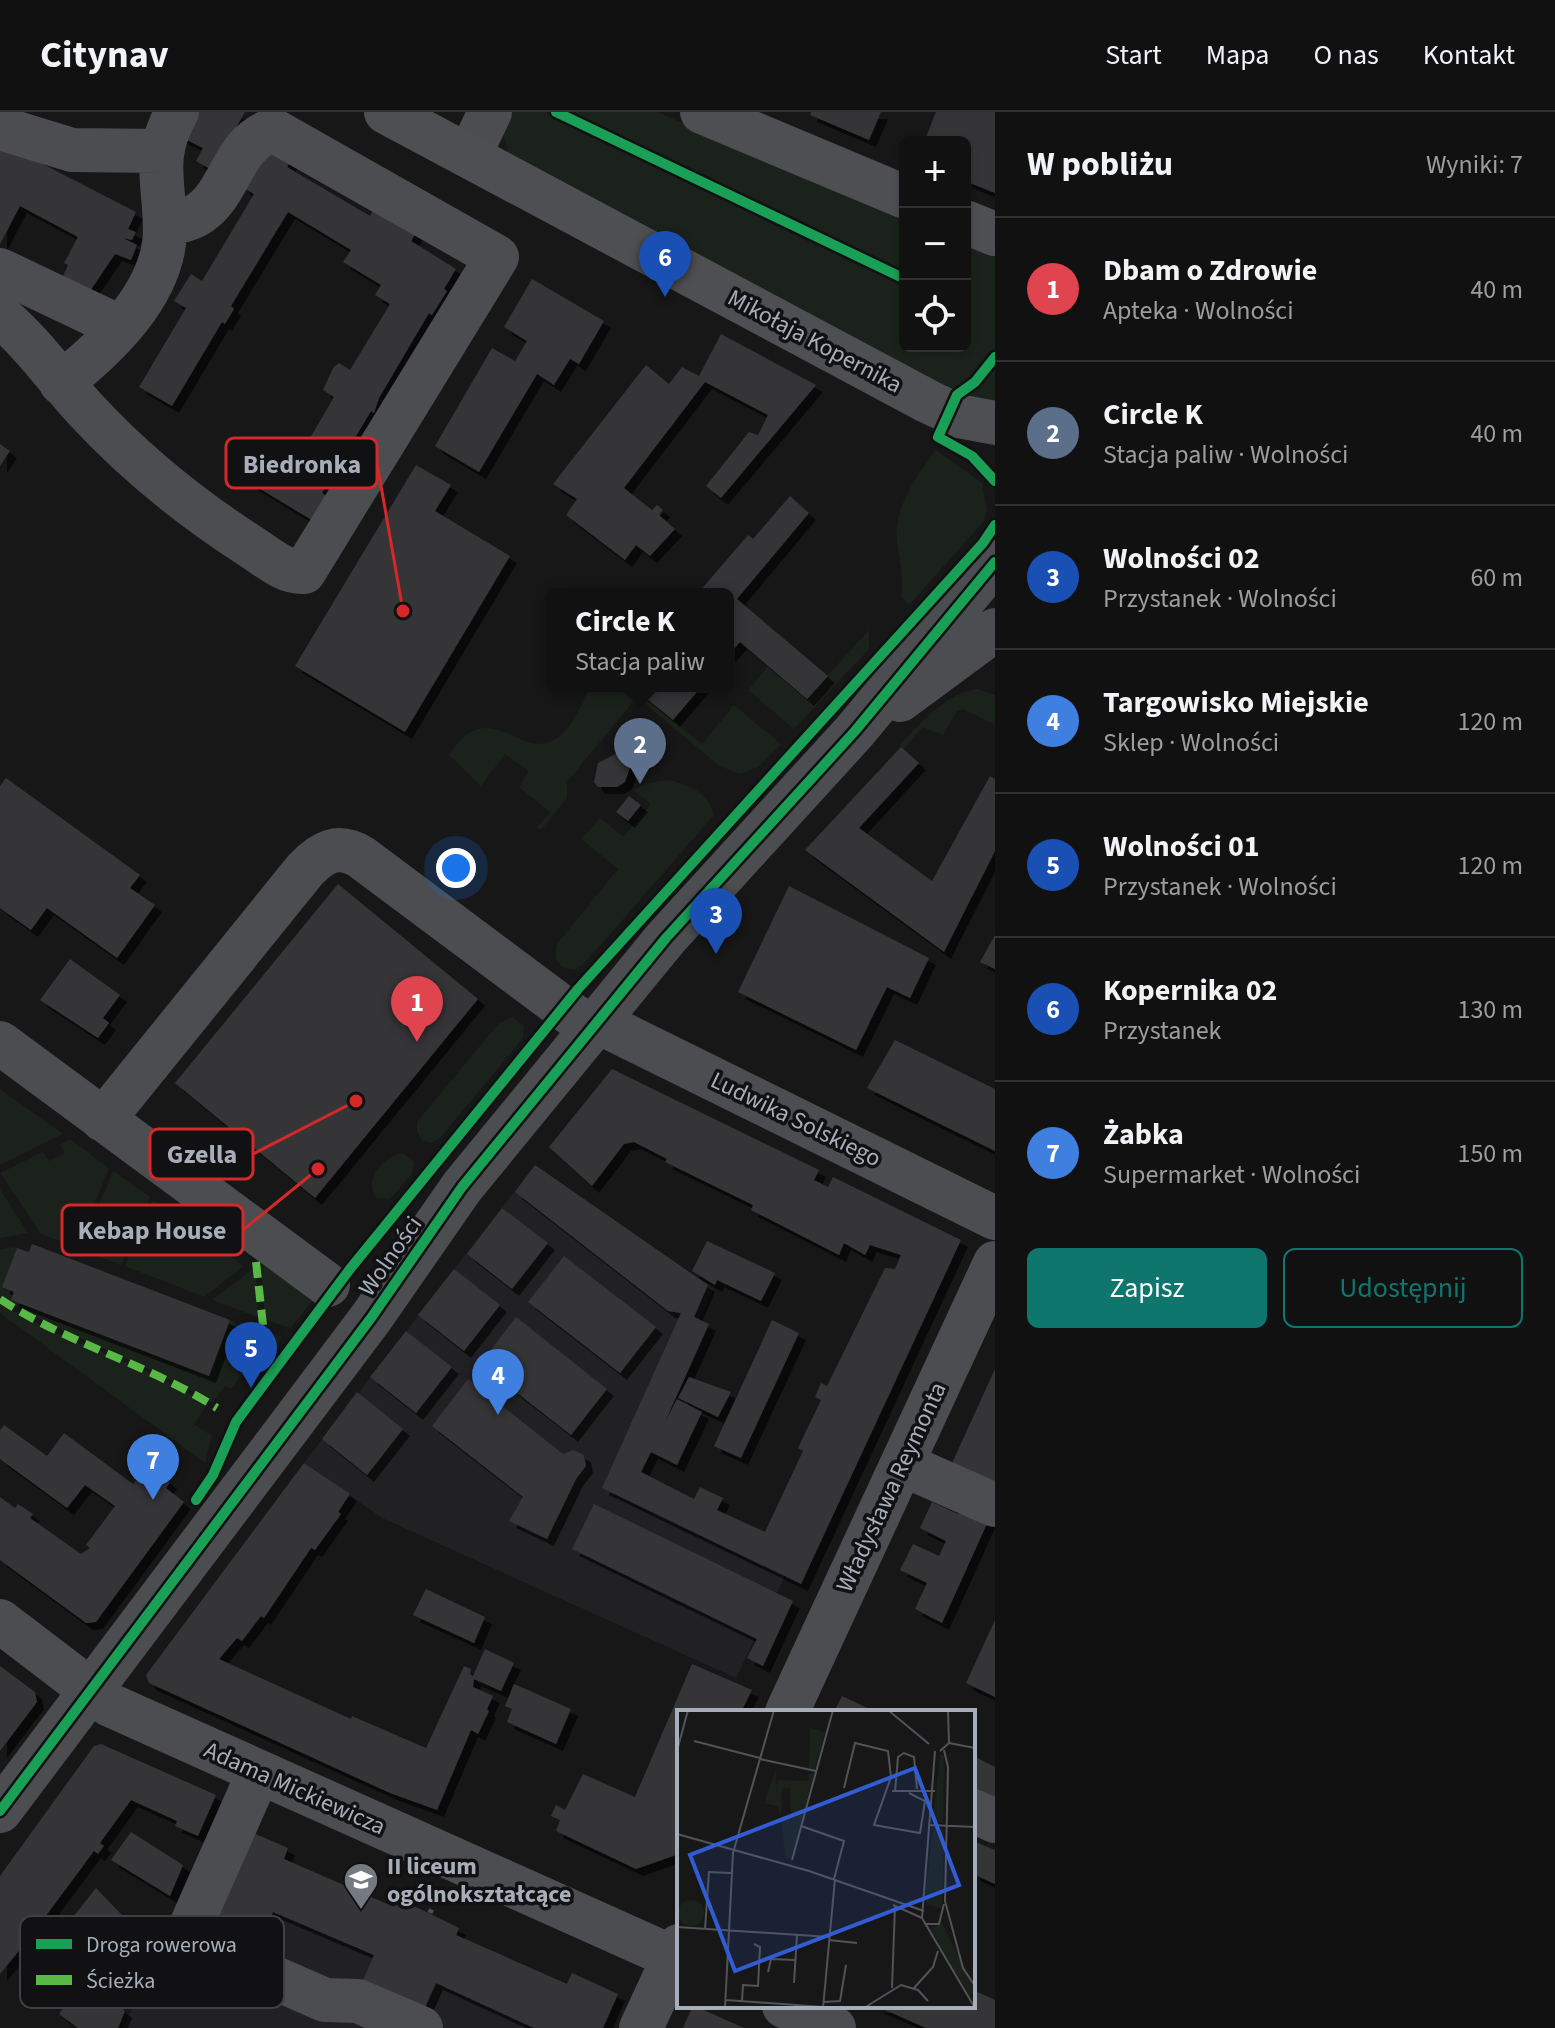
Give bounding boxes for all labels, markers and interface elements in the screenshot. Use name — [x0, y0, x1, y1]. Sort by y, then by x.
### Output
text: Citynav — [40, 28, 169, 82]
text: Start — [1105, 35, 1162, 75]
text: Mapa — [1206, 35, 1269, 75]
text: O nas — [1313, 35, 1379, 75]
text: Kontakt — [1423, 35, 1515, 75]
map controls — [899, 136, 971, 352]
button: + — [899, 136, 971, 208]
text: W pobliżu — [1027, 140, 1173, 189]
text: Wyniki: 7 — [1426, 146, 1523, 183]
button: − — [899, 208, 971, 280]
pin: 6 — [639, 231, 691, 297]
text: Dbam o Zdrowie — [1103, 249, 1317, 292]
text: 1 — [1046, 271, 1060, 308]
text: 40 m — [1470, 271, 1523, 308]
button: locate — [899, 280, 971, 352]
street label: Mikołaja Kopernika — [721, 281, 908, 402]
text: Apteka · Wolności — [1103, 292, 1294, 329]
text: Circle K — [1103, 393, 1203, 436]
text: 2 — [1046, 415, 1060, 452]
text: 40 m — [1470, 415, 1523, 452]
text: Stacja paliw · Wolności — [1103, 436, 1349, 473]
callout: Biedronka — [226, 438, 377, 488]
text: Biedronka — [243, 446, 361, 483]
text: Wolności 02 — [1103, 537, 1260, 580]
text: 3 — [1046, 559, 1060, 596]
text: 60 m — [1470, 559, 1523, 596]
text: Przystanek · Wolności — [1103, 580, 1337, 617]
popup — [546, 588, 734, 692]
text: Circle K — [575, 600, 675, 643]
text: Stacja paliw — [575, 643, 705, 680]
text: Targowisko Miejskie — [1103, 681, 1369, 724]
text: 4 — [1046, 703, 1060, 740]
text: 120 m — [1457, 703, 1523, 740]
pin: 2 — [614, 718, 666, 784]
text: Sklep · Wolności — [1103, 724, 1279, 761]
text: Wolności 01 — [1103, 825, 1260, 868]
text: 5 — [1046, 847, 1060, 884]
text: 120 m — [1457, 847, 1523, 884]
your location — [436, 848, 476, 888]
text: Przystanek · Wolności — [1103, 868, 1337, 905]
pin: 3 — [690, 888, 742, 954]
text: Kopernika 02 — [1103, 969, 1277, 1012]
pin: 1 — [391, 976, 443, 1042]
text: 6 — [1046, 991, 1060, 1028]
text: 130 m — [1457, 991, 1523, 1028]
text: Przystanek — [1103, 1012, 1221, 1049]
street label: Ludwika Solskiego — [705, 1063, 887, 1176]
text: Żabka — [1103, 1113, 1184, 1156]
callout: Gzella — [150, 1129, 253, 1179]
text: 7 — [1046, 1135, 1060, 1172]
text: 150 m — [1457, 1135, 1523, 1172]
text: Gzella — [167, 1136, 237, 1173]
text: Supermarket · Wolności — [1103, 1156, 1360, 1193]
callout: Kebap House — [62, 1205, 243, 1255]
street label: Wolności — [350, 1209, 431, 1304]
text: Kebap House — [77, 1212, 227, 1249]
button: Zapisz — [1027, 1248, 1267, 1328]
button: Udostępnij — [1283, 1248, 1523, 1328]
pin: 5 — [225, 1322, 277, 1388]
pin: 4 — [472, 1349, 524, 1415]
street label: Władysława Reymonta — [827, 1376, 956, 1598]
pin: 7 — [127, 1434, 179, 1500]
inset map — [677, 1710, 975, 2008]
street label: Adama Mickiewicza — [199, 1733, 391, 1844]
place label: II liceum ogólnokształcące — [387, 1849, 571, 1912]
school or university icon: II liceum ogólnokształcące — [342, 1861, 380, 1911]
legend — [20, 1916, 284, 2008]
text: Droga rowerowa — [86, 1929, 237, 1961]
text: Ścieżka — [86, 1965, 155, 1997]

